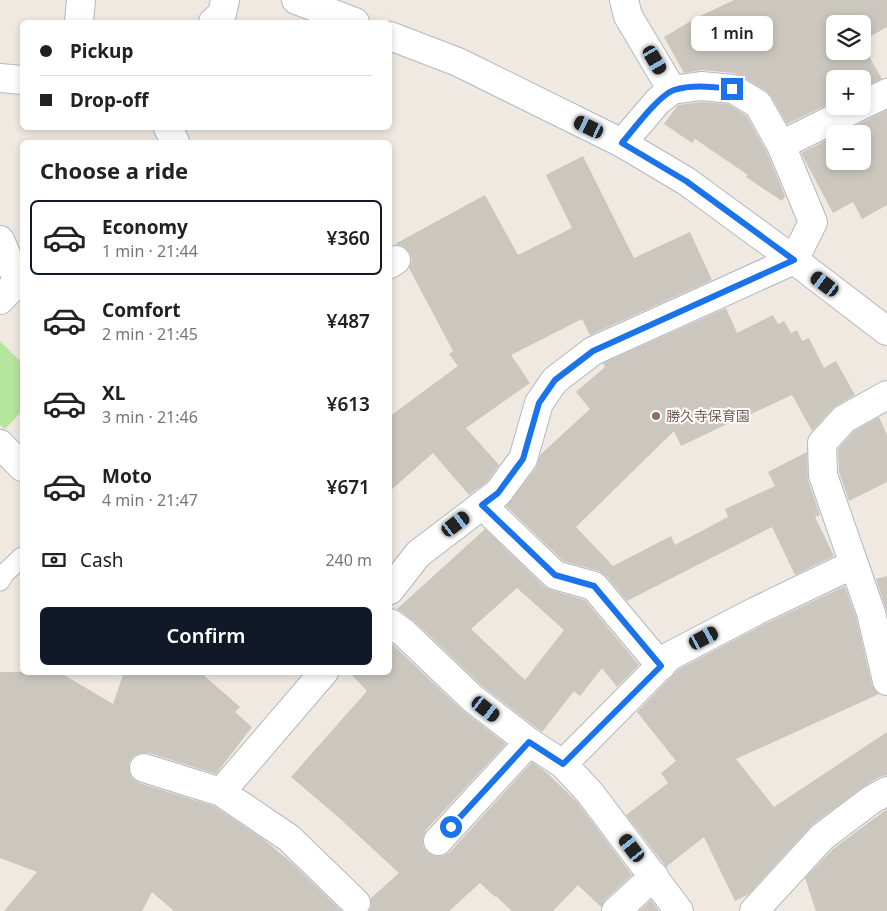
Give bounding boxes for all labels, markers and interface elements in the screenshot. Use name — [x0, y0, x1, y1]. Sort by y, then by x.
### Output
map controls — [826, 15, 871, 170]
button: layers — [826, 15, 871, 60]
callout: 1 min — [691, 17, 773, 52]
text: 1 min — [710, 22, 754, 44]
text: Pickup — [70, 38, 133, 64]
car — [641, 43, 668, 77]
button: + — [826, 70, 871, 115]
route end — [721, 78, 743, 100]
text: Drop-off — [70, 87, 149, 113]
car — [572, 114, 605, 140]
button: − — [826, 125, 871, 170]
text: Choose a ride — [40, 155, 188, 185]
text: Economy — [102, 214, 188, 240]
icon: car — [42, 215, 87, 260]
text: ¥360 — [327, 225, 370, 251]
text: 1 min · 21:44 — [102, 240, 198, 262]
car — [808, 269, 841, 299]
text: Comfort — [102, 297, 181, 323]
icon: car — [42, 298, 87, 343]
text: ¥487 — [327, 308, 370, 334]
text: 2 min · 21:45 — [102, 323, 198, 345]
text: XL — [102, 380, 125, 406]
icon: car — [42, 381, 87, 426]
text: ¥613 — [327, 391, 370, 417]
text: 3 min · 21:46 — [102, 406, 198, 428]
place label: 勝久寺保育園 — [666, 406, 750, 425]
marker: 勝久寺保育園 — [650, 410, 662, 422]
text: Moto — [102, 463, 152, 489]
icon: car — [42, 464, 87, 509]
text: ¥671 — [327, 474, 370, 500]
text: 4 min · 21:47 — [102, 489, 198, 511]
car — [439, 509, 472, 539]
icon: cash — [40, 546, 68, 574]
text: Cash — [80, 547, 124, 573]
text: 240 m — [325, 549, 372, 571]
button: Confirm — [40, 607, 372, 665]
car — [687, 624, 720, 652]
car — [469, 694, 502, 724]
route start — [440, 816, 462, 838]
car — [616, 832, 647, 864]

